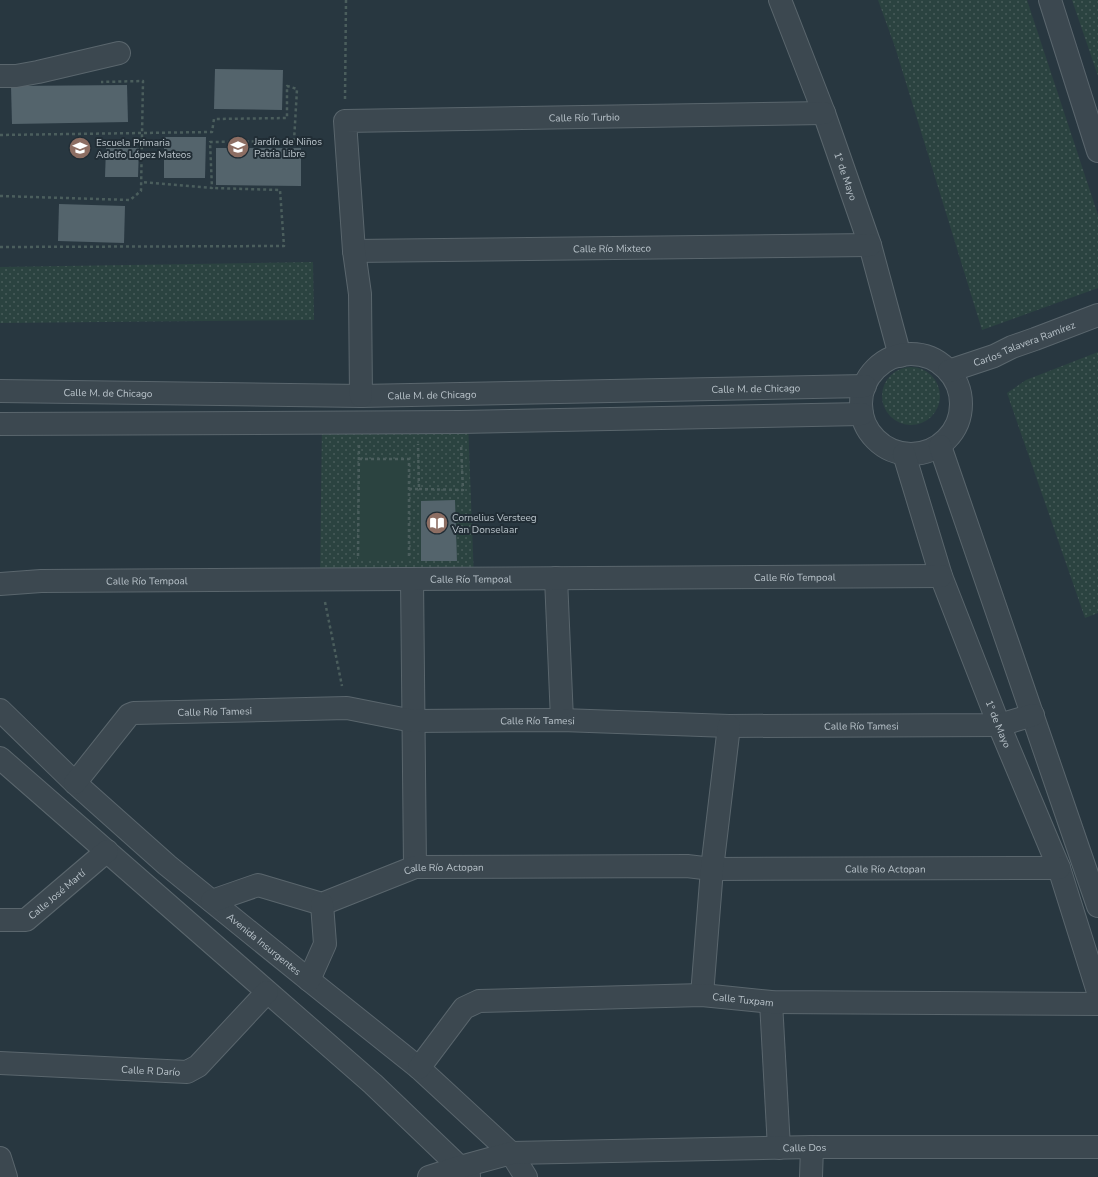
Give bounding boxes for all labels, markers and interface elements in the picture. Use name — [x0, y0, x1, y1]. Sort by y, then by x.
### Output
street label: Calle Río Turbio — [549, 110, 620, 126]
school or university icon: Jardín de Niños Patria Libre — [225, 134, 251, 160]
school or university icon: Escuela Primaria Adolfo López Mateos — [67, 135, 93, 161]
place label: Jardín de Niños Patria Libre — [253, 135, 322, 161]
place label: Escuela Primaria Adolfo López Mateos — [96, 136, 191, 162]
street label: 1° de Mayo — [830, 150, 860, 203]
street label: Calle Río Mixteco — [573, 242, 651, 256]
street label: Carlos Talavera Ramírez — [972, 318, 1078, 370]
street label: Calle M. de Chicago — [711, 381, 801, 397]
street label: Calle M. de Chicago — [63, 386, 153, 401]
street label: Calle M. de Chicago — [387, 388, 477, 403]
library icon: Cornelius Versteeg Van Donselaar — [424, 510, 450, 536]
place label: Cornelius Versteeg Van Donselaar — [451, 511, 537, 537]
street label: Calle Río Tempoal — [754, 571, 836, 585]
street label: Calle Río Tempoal — [430, 572, 512, 587]
street label: Calle Río Tempoal — [106, 574, 188, 589]
street label: 1° de Mayo — [982, 698, 1014, 751]
street label: Calle Río Tamesi — [177, 704, 252, 720]
street label: Calle Río Tamesi — [500, 714, 575, 728]
street label: Calle Río Tamesi — [824, 719, 899, 734]
street label: Calle Río Actopan — [402, 861, 484, 879]
street label: Calle Río Actopan — [845, 862, 926, 877]
street label: Calle José Martí — [26, 866, 89, 923]
street label: Avenida Insurgentes — [223, 910, 304, 979]
street label: Calle Tuxpam — [712, 990, 774, 1010]
street label: Calle R Darío — [121, 1063, 181, 1080]
street label: Calle Dos — [783, 1141, 826, 1156]

